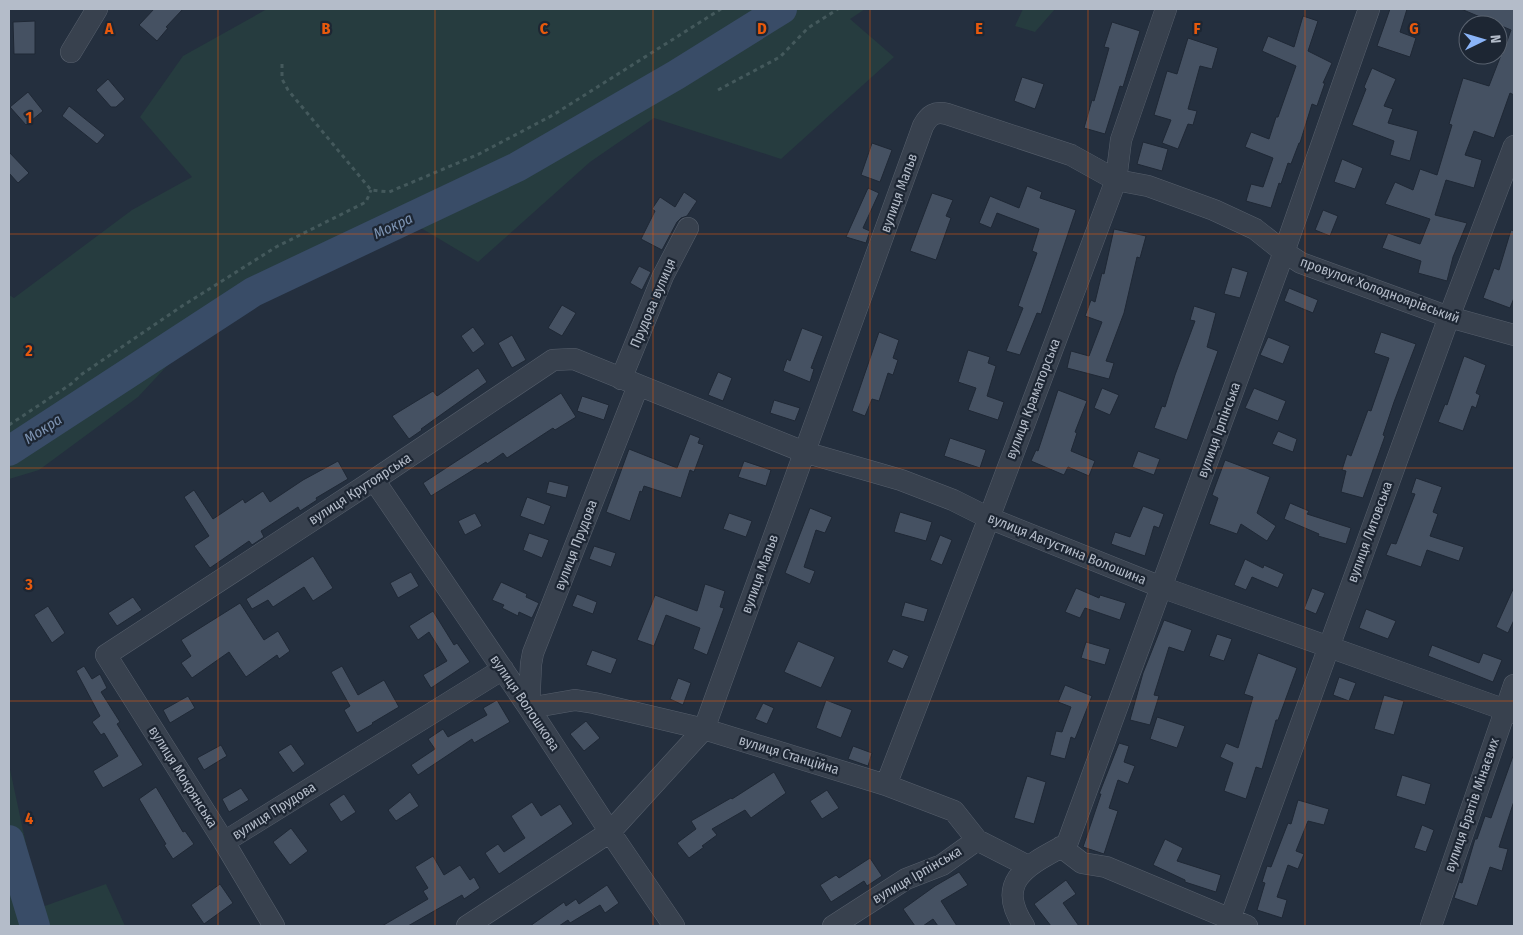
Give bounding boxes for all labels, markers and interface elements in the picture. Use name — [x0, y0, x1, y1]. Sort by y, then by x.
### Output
north arrow — [1458, 15, 1508, 65]
text: A — [104, 19, 114, 38]
text: B — [322, 19, 331, 38]
text: C — [540, 19, 549, 38]
text: D — [757, 19, 767, 38]
text: E — [975, 19, 983, 38]
text: F — [1193, 19, 1201, 38]
text: G — [1409, 19, 1419, 38]
text: N — [1487, 34, 1504, 44]
text: 1 — [26, 108, 32, 127]
street label: вулиця Мальв — [877, 151, 921, 235]
water label: Мокра — [370, 209, 416, 243]
street label: провулок Холодноярівський — [1298, 253, 1462, 327]
street label: Прудова вулиця — [627, 256, 679, 350]
street label: вулиця Краматорська — [1002, 336, 1064, 462]
text: 2 — [24, 341, 33, 360]
street label: вулиця Ірпінська — [1194, 380, 1244, 480]
water label: Мокра — [21, 410, 65, 448]
street label: вулиця Крутоярська — [305, 449, 415, 529]
street label: вулиця Литовська — [1344, 479, 1396, 585]
street label: вулиця Прудова — [551, 497, 601, 593]
street label: вулиця Августина Волошина — [985, 509, 1149, 589]
street label: вулиця Мальв — [738, 532, 782, 616]
text: 3 — [24, 575, 33, 594]
street label: вулиця Волошкова — [487, 652, 564, 754]
street label: вулиця Мокрянська — [145, 723, 221, 831]
street label: вулиця Станційна — [737, 732, 841, 778]
street label: вулиця Братів Мінаєвих — [1441, 735, 1503, 874]
street label: вулиця Прудова — [229, 778, 319, 843]
text: 4 — [25, 809, 33, 828]
street label: вулиця Ірпінська — [869, 842, 965, 907]

